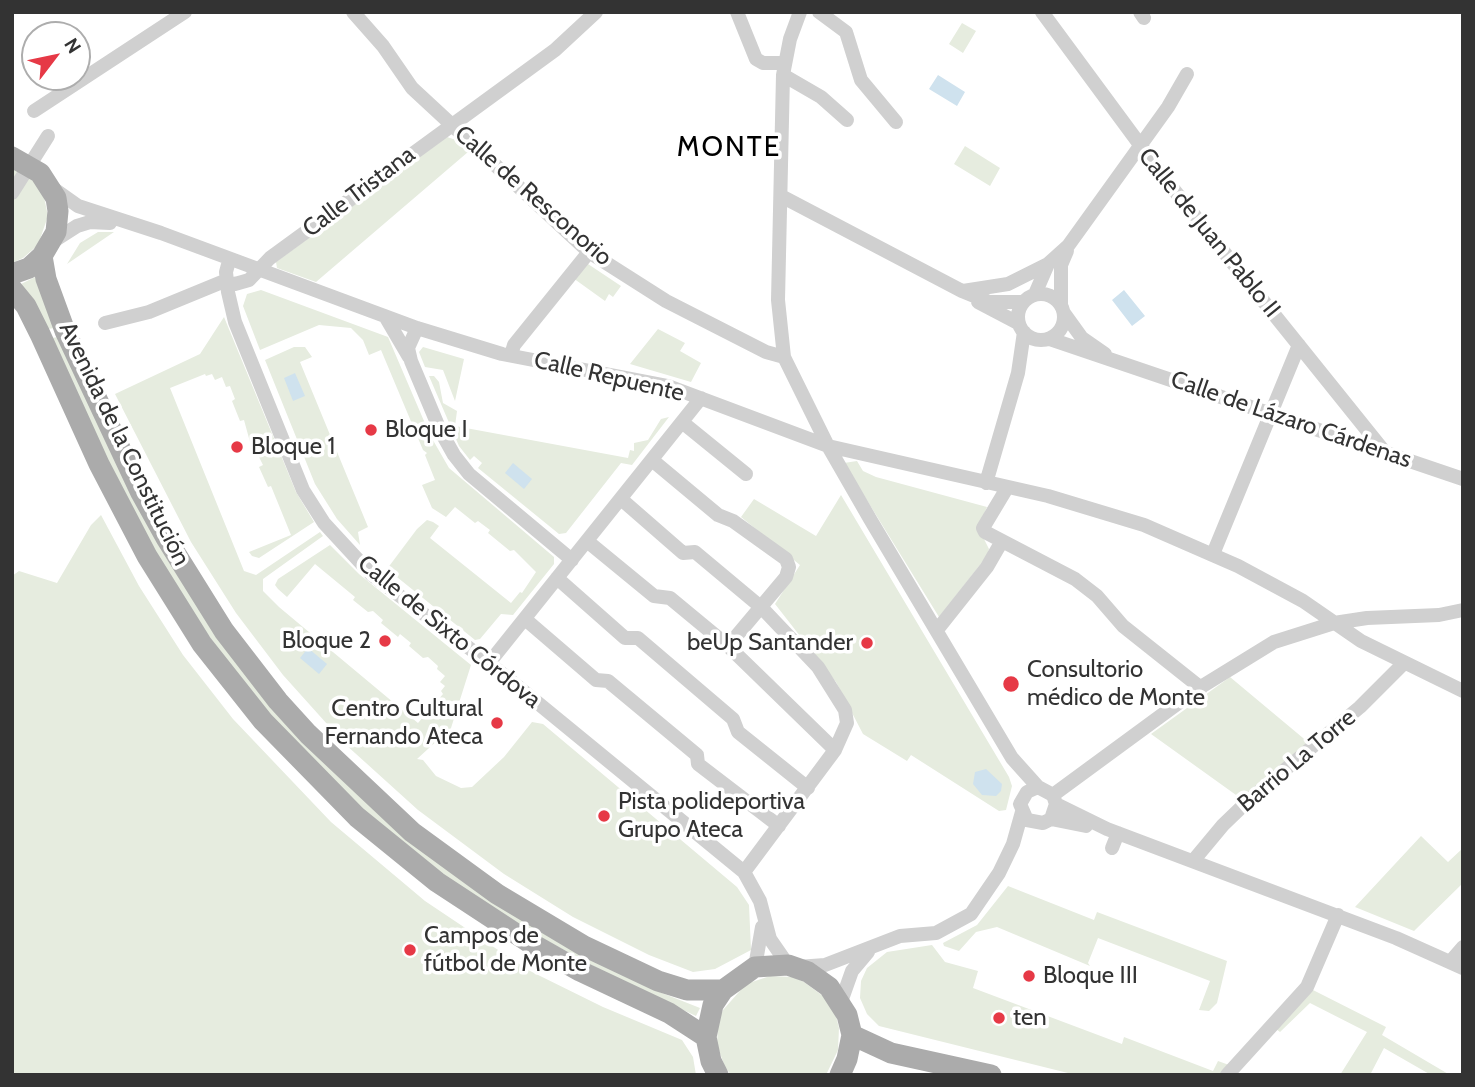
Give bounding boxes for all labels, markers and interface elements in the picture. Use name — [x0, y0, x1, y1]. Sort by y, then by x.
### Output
north arrow — [21, 21, 91, 91]
text: N — [59, 34, 86, 57]
street label: Calle de Resconorio — [449, 120, 617, 272]
district label: MONTE — [677, 131, 781, 165]
street label: Calle Tristana — [297, 140, 421, 244]
street label: Calle de Juan Pablo II — [1132, 142, 1286, 324]
street label: Avenida de la Constitución — [52, 317, 196, 571]
street label: Calle Repuente — [531, 346, 687, 408]
street label: Calle de Lázaro Cárdenas — [1167, 365, 1415, 475]
place label: Bloque I — [385, 416, 468, 444]
marker: Bloque I — [363, 422, 379, 438]
place label: Bloque 1 — [251, 433, 335, 461]
marker: Bloque 1 — [229, 439, 245, 455]
street label: Calle de Sixto Córdova — [352, 549, 546, 715]
place label: Bloque 2 — [282, 627, 371, 655]
place label: beUp Santander — [687, 629, 853, 657]
marker: Bloque 2 — [377, 633, 393, 649]
marker: beUp Santander — [859, 635, 875, 651]
place label: Consultorio médico de Monte — [1027, 656, 1205, 712]
marker: Consultorio médico de Monte — [1001, 674, 1021, 694]
place label: Centro Cultural Fernando Ateca — [325, 695, 483, 751]
street label: Barrio La Torre — [1232, 703, 1362, 819]
marker: Centro Cultural Fernando Ateca — [489, 715, 505, 731]
place label: Pista polideportiva Grupo Ateca — [618, 788, 805, 844]
marker: Pista polideportiva Grupo Ateca — [596, 808, 612, 824]
place label: Campos de fútbol de Monte — [424, 922, 587, 978]
marker: Campos de fútbol de Monte — [402, 942, 418, 958]
place label: Bloque III — [1043, 962, 1138, 990]
marker: Bloque III — [1021, 968, 1037, 984]
place label: ten — [1013, 1004, 1047, 1032]
marker: ten — [991, 1010, 1007, 1026]

